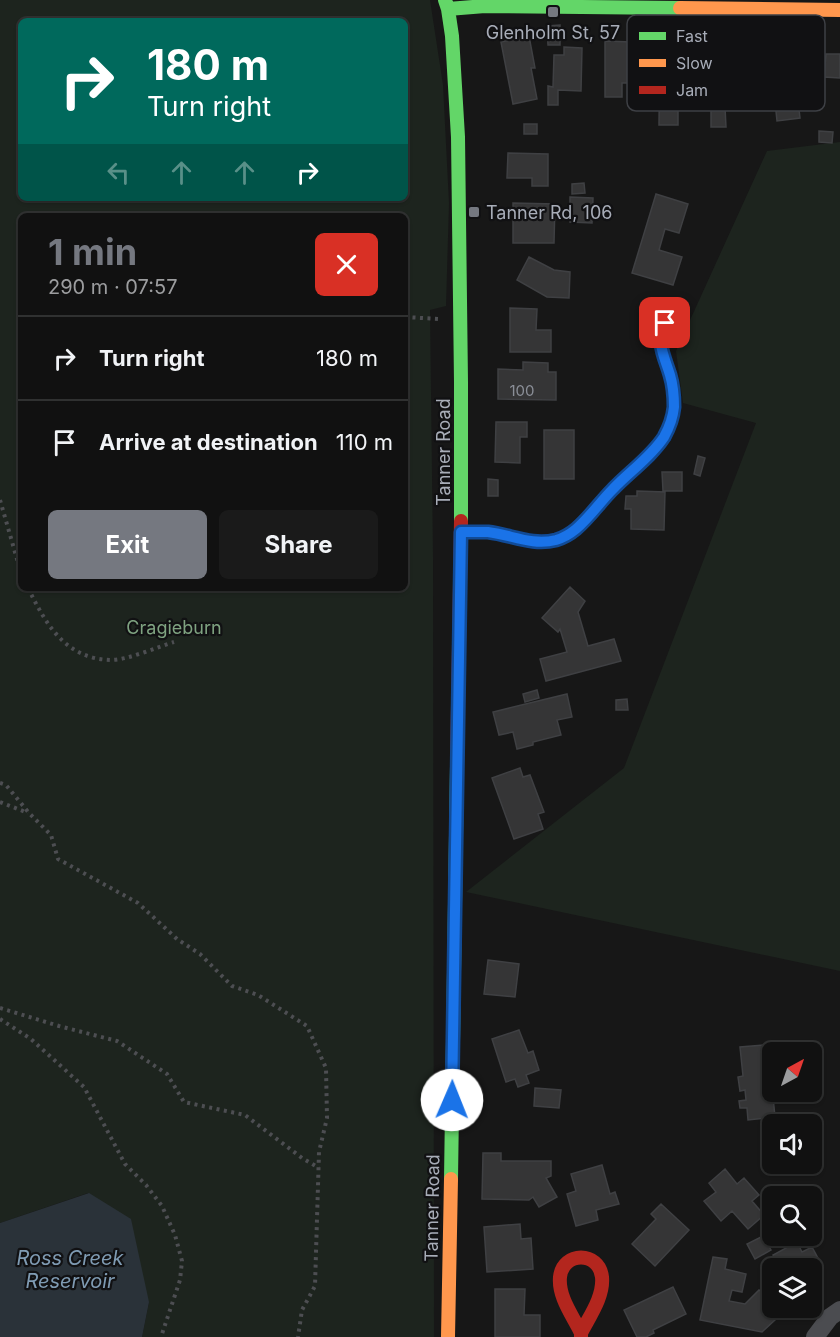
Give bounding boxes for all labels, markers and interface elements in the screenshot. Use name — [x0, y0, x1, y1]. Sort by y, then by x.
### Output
marker: Glenholm St, 57 — [546, 5, 560, 19]
legend — [627, 15, 825, 111]
place label: Glenholm St, 57 — [486, 22, 620, 43]
text: Fast — [676, 26, 708, 46]
text: 180 m — [147, 39, 269, 90]
icon: right — [48, 42, 126, 120]
text: Slow — [676, 53, 713, 73]
text: Jam — [676, 80, 708, 100]
text: Turn right — [147, 90, 271, 123]
icon: left — [102, 156, 135, 189]
icon: ahead — [165, 156, 198, 189]
icon: ahead — [228, 156, 261, 189]
icon: right — [291, 156, 324, 189]
place label: Tanner Rd, 106 — [486, 202, 612, 223]
marker: Tanner Rd, 106 — [467, 205, 481, 219]
text: 1 min — [48, 230, 137, 274]
button: close — [315, 233, 378, 296]
text: 290 m · 07:57 — [48, 275, 177, 299]
pin — [639, 297, 690, 348]
icon: arrive — [648, 306, 681, 339]
icon: right — [48, 342, 81, 375]
text: Turn right — [99, 345, 205, 371]
text: 180 m — [316, 345, 378, 371]
house number: 100 — [509, 381, 535, 400]
street label: Tanner Road — [433, 398, 454, 506]
icon: arrive — [48, 426, 81, 459]
text: Arrive at destination — [99, 429, 318, 455]
text: 110 m — [336, 429, 393, 455]
button: Exit — [48, 510, 207, 579]
button: Share — [219, 510, 378, 579]
park label: Cragieburn — [126, 617, 222, 638]
north arrow — [762, 1042, 822, 1102]
map controls — [762, 1042, 822, 1318]
position arrow — [420, 1068, 484, 1132]
button: sound — [762, 1114, 822, 1174]
street label: Tanner Road — [421, 1154, 443, 1262]
button: search — [762, 1186, 822, 1246]
water label: Ross Creek Reservoir — [16, 1246, 125, 1293]
button: layers — [762, 1258, 822, 1318]

